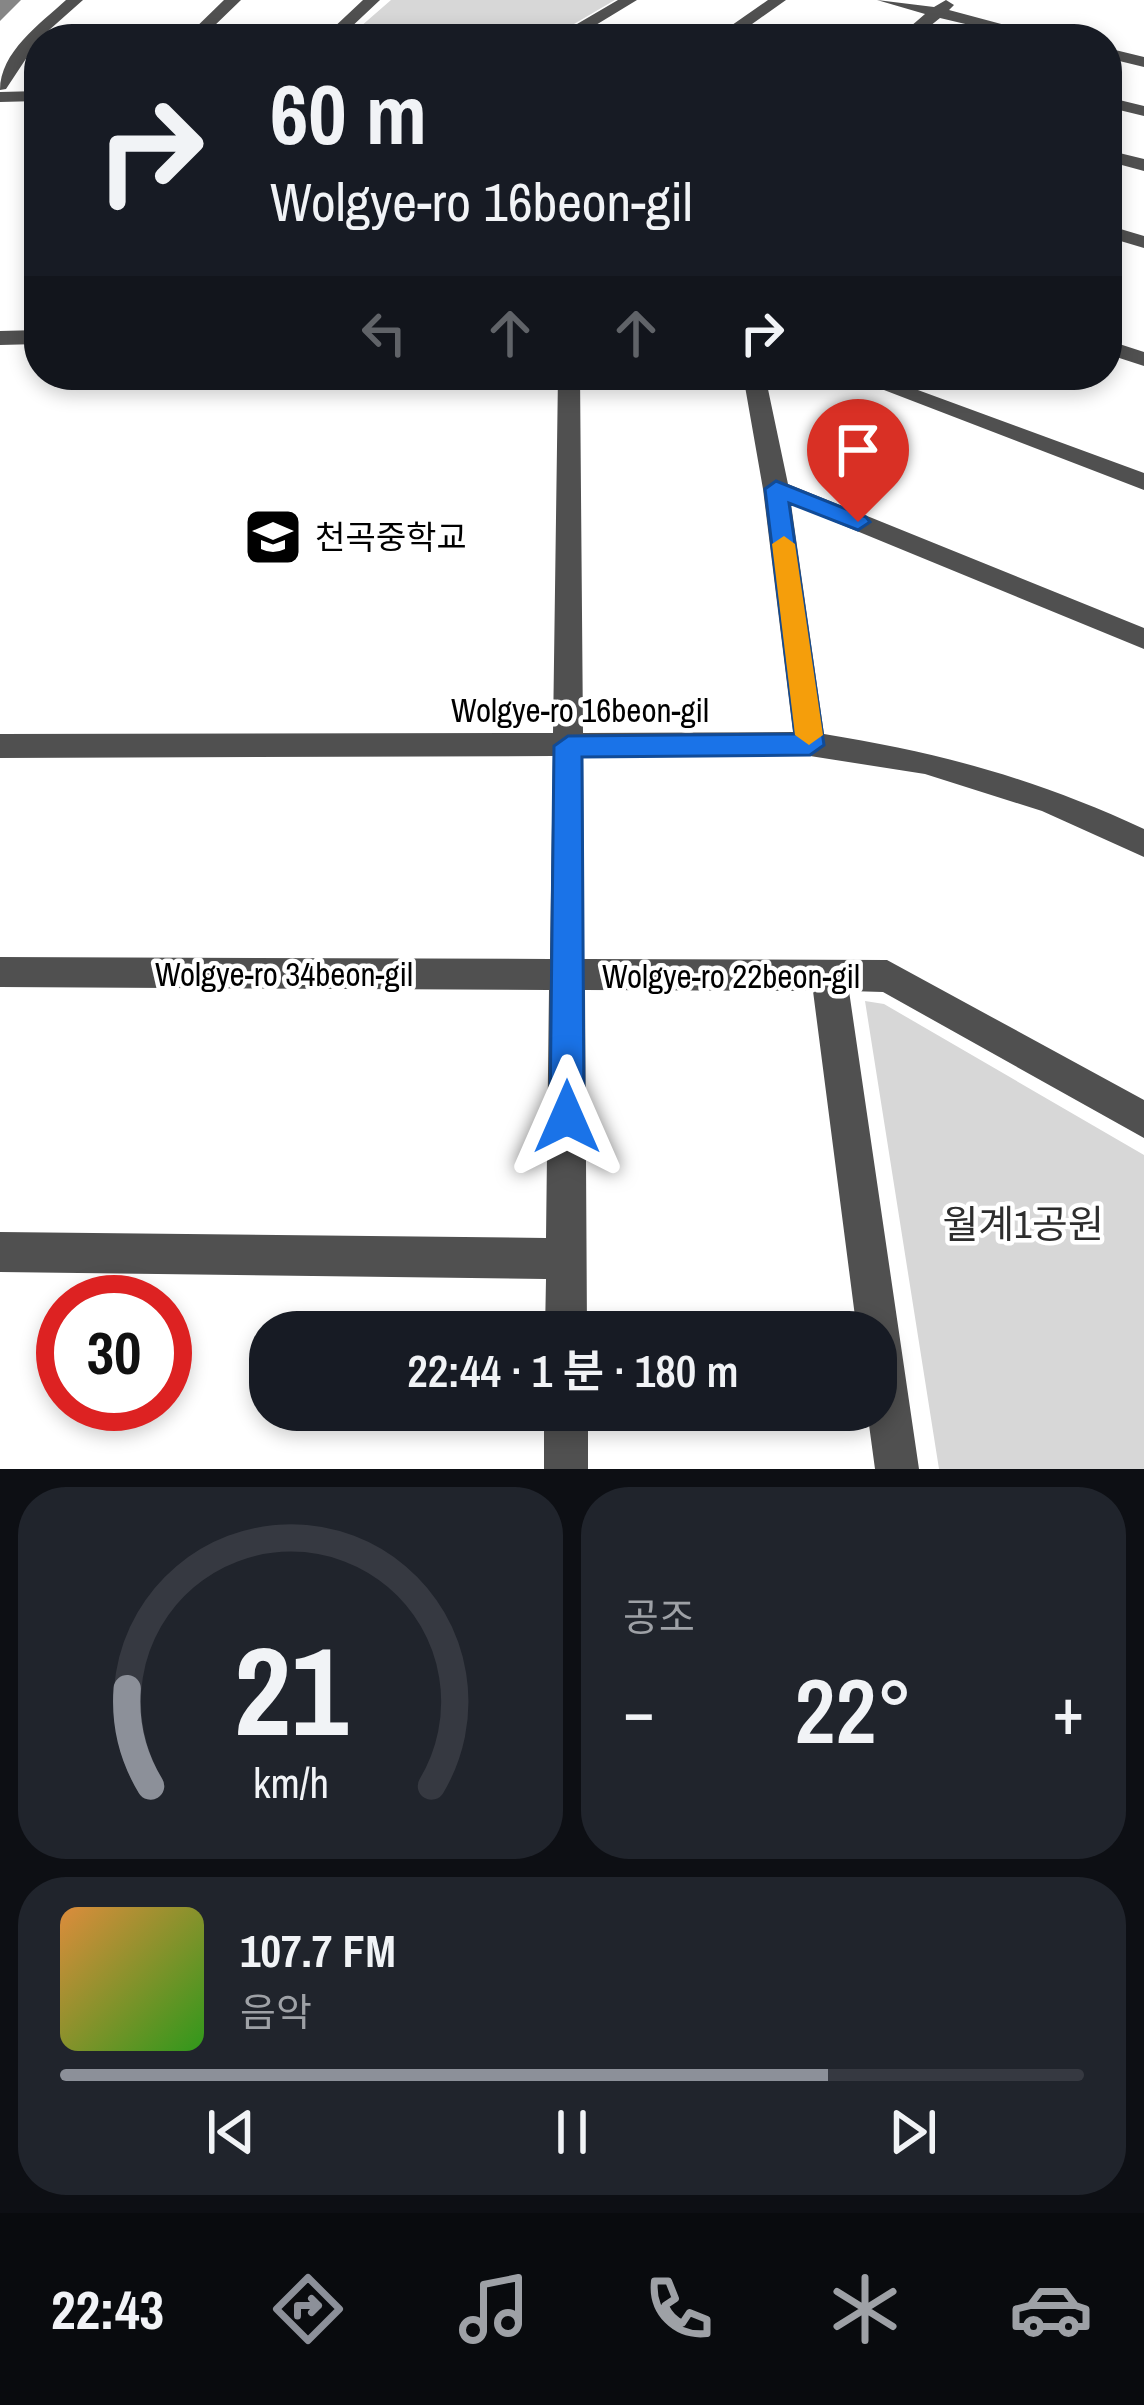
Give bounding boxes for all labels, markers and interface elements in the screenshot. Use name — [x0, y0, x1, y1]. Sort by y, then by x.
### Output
text: 60 m — [270, 57, 427, 170]
icon: right — [72, 72, 228, 228]
text: Wolgye-ro 16beon-gil — [270, 165, 693, 238]
icon: left — [351, 300, 417, 366]
icon: ahead — [477, 300, 543, 366]
icon: ahead — [603, 300, 669, 366]
icon: right — [729, 300, 795, 366]
pin — [807, 399, 909, 522]
icon: arrive — [825, 417, 891, 483]
school or university icon: 천곡중학교 — [242, 506, 304, 568]
place label: 천곡중학교 — [315, 515, 467, 559]
street label: Wolgye-ro 16beon-gil — [451, 688, 709, 732]
street label: Wolgye-ro 34beon-gil — [155, 952, 413, 996]
street label: Wolgye-ro 22beon-gil — [602, 954, 860, 998]
position arrow — [504, 1054, 630, 1180]
park label: 월계1공원 — [942, 1198, 1104, 1250]
speed limit sign: 30 — [36, 1275, 192, 1431]
text: 22:44 · 1 분 · 180 m — [407, 1340, 739, 1401]
text: 공조 — [623, 1591, 695, 1643]
text: 21 — [234, 1606, 347, 1774]
text: 22° — [794, 1650, 913, 1771]
text: − — [623, 1666, 655, 1755]
text: + — [1052, 1666, 1084, 1755]
text: km/h — [252, 1754, 329, 1811]
text: 107.7 FM — [240, 1920, 396, 1981]
text: 음악 — [240, 1986, 312, 2038]
icon: previous — [198, 2099, 264, 2165]
icon: pause — [539, 2099, 605, 2165]
icon: next — [880, 2099, 946, 2165]
icon: directions — [266, 2267, 350, 2351]
icon: music — [452, 2267, 536, 2351]
icon: phone — [637, 2267, 721, 2351]
icon: climate — [823, 2267, 907, 2351]
icon: car — [1009, 2267, 1093, 2351]
text: 22:43 — [51, 2273, 164, 2346]

